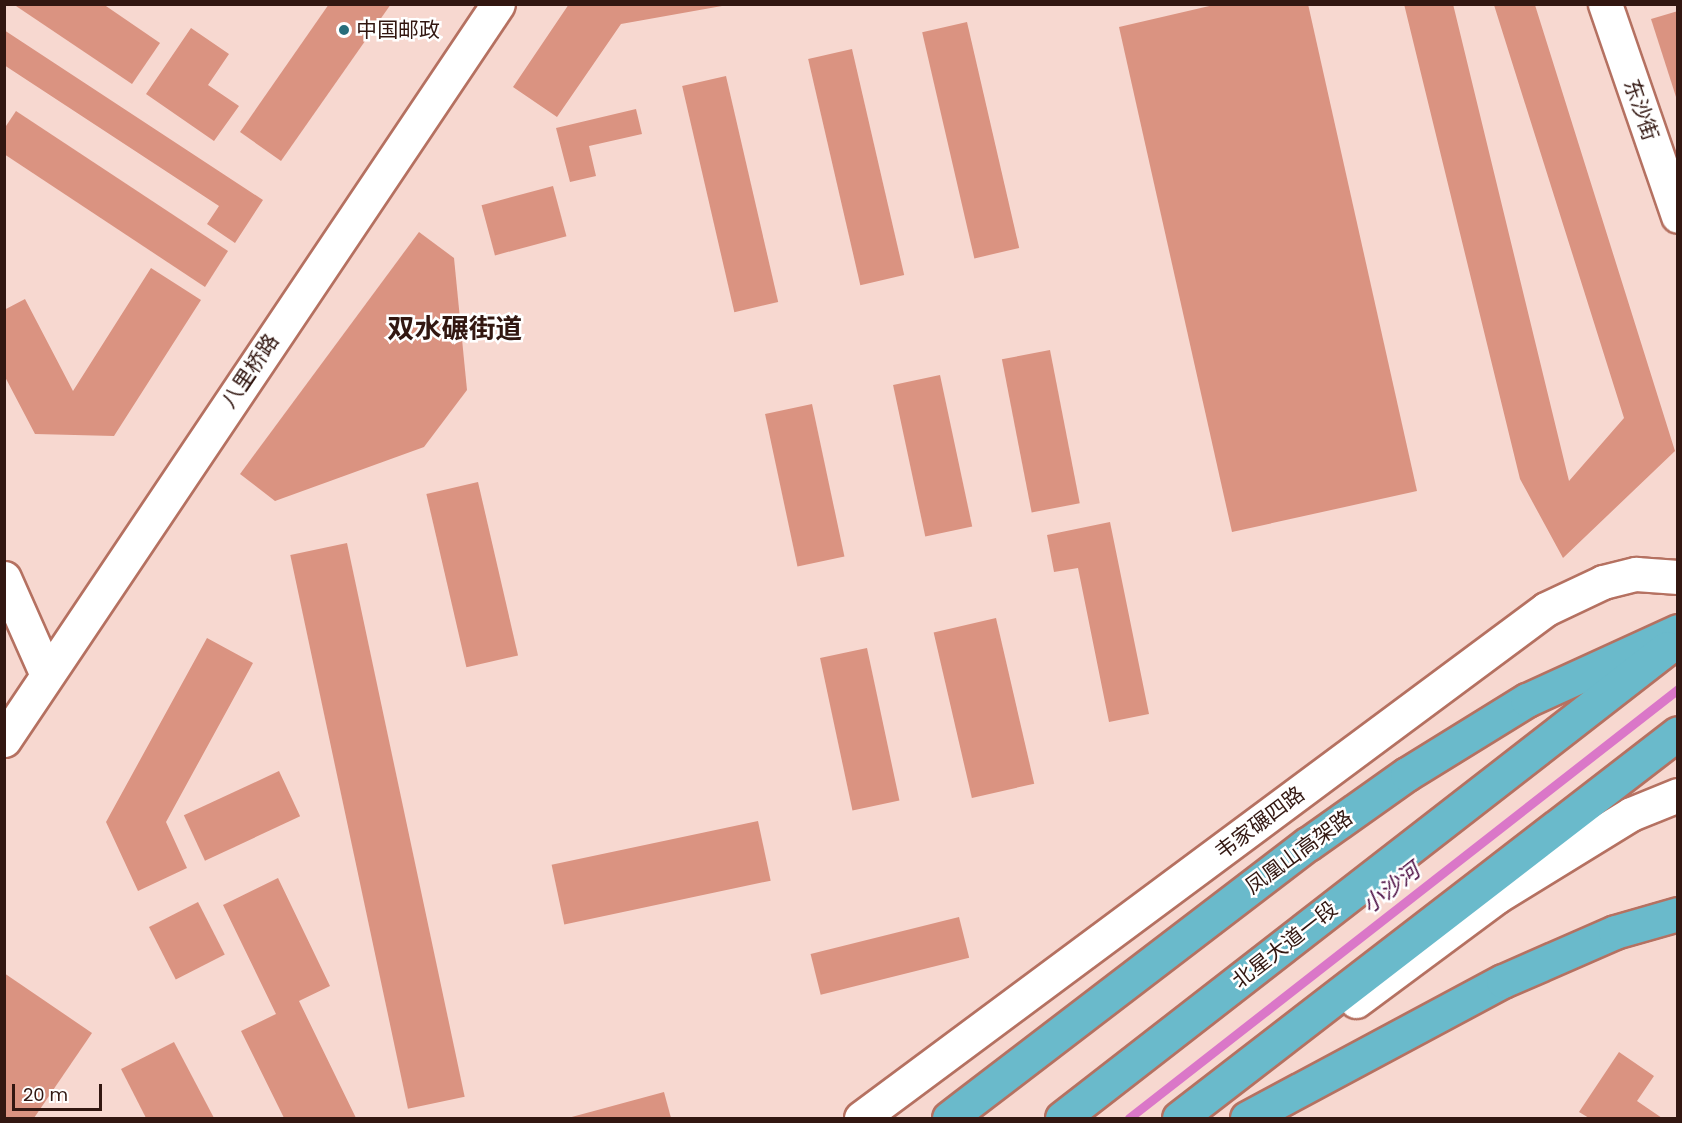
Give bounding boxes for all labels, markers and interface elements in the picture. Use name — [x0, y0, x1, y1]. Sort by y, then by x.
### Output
place label: 中国邮政 — [356, 17, 440, 43]
marker: 中国邮政 — [337, 23, 351, 37]
street label: 东沙街 — [1619, 76, 1663, 144]
district label: 双水碾街道 — [388, 313, 522, 345]
street label: 八里桥路 — [216, 329, 284, 413]
street label: 韦家碾四路 — [1210, 781, 1310, 865]
street label: 凤凰山高架路 — [1241, 805, 1357, 899]
water label: 小沙河 — [1357, 857, 1425, 919]
street label: 北星大道一段 — [1228, 896, 1342, 994]
scale bar — [15, 1072, 105, 1110]
text: 20 m — [23, 1082, 68, 1107]

